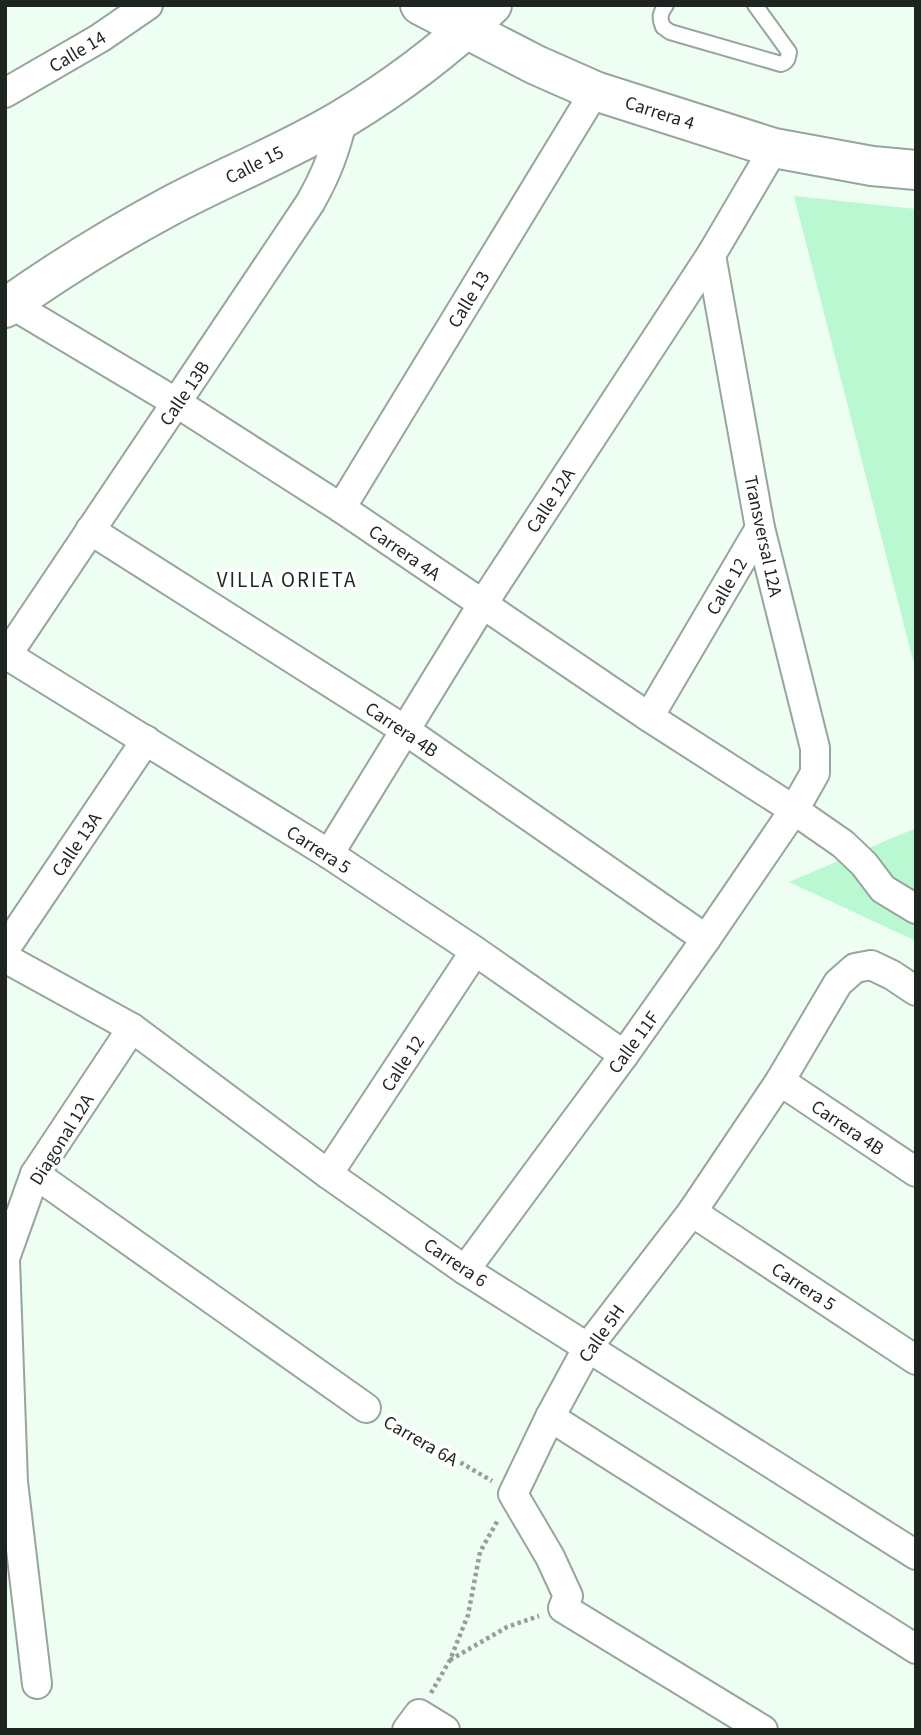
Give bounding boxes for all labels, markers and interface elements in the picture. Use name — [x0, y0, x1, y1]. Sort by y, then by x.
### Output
street label: Calle 14 — [44, 25, 111, 80]
street label: Carrera 4 — [621, 89, 698, 137]
street label: Calle 15 — [221, 139, 289, 191]
street label: Calle 13 — [442, 266, 497, 333]
street label: Calle 13B — [154, 356, 217, 432]
street label: Calle 12A — [520, 462, 583, 539]
street label: Transversal 12A — [736, 473, 789, 600]
street label: Carrera 4A — [363, 519, 446, 588]
street label: Calle 12 — [700, 553, 755, 620]
district label: VILLA ORIETA — [217, 565, 357, 595]
street label: Carrera 4B — [359, 696, 443, 765]
street label: Calle 13A — [46, 807, 109, 882]
street label: Carrera 5 — [281, 819, 356, 881]
street label: Calle 11F — [602, 1006, 666, 1080]
street label: Calle 12 — [375, 1030, 432, 1097]
street label: Diagonal 12A — [23, 1088, 101, 1191]
street label: Carrera 4B — [805, 1094, 889, 1163]
street label: Carrera 6 — [418, 1232, 492, 1295]
street label: Carrera 5 — [766, 1256, 841, 1318]
street label: Calle 5H — [572, 1299, 632, 1368]
street label: Carrera 6A — [378, 1409, 463, 1474]

